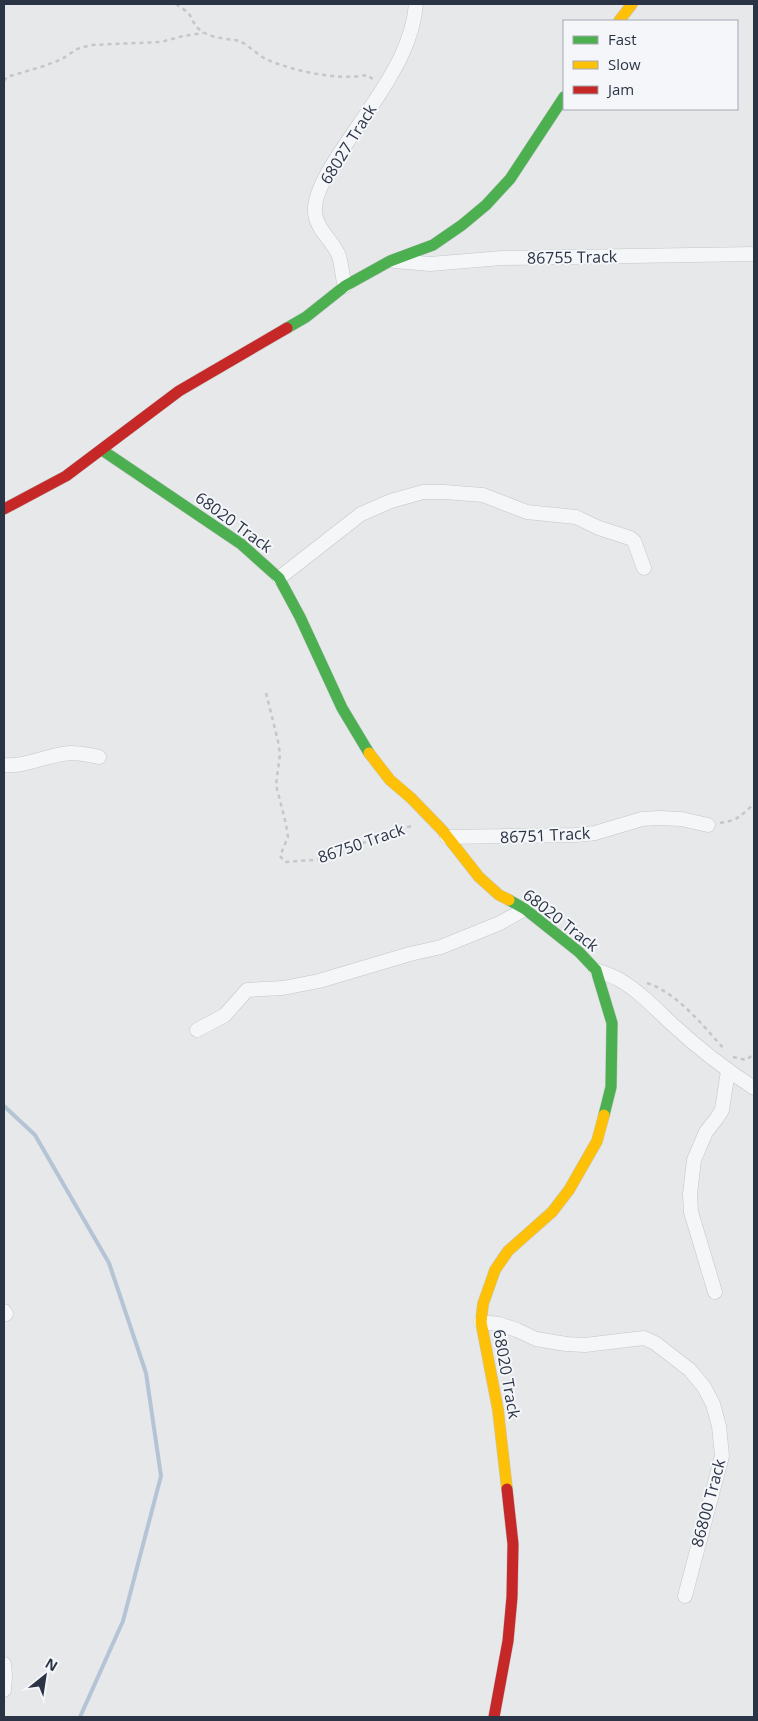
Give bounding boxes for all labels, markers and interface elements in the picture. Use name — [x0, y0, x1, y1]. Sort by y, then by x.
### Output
legend — [563, 20, 738, 110]
text: Fast — [608, 29, 637, 49]
text: Slow — [608, 54, 641, 74]
text: Jam — [606, 79, 634, 99]
street label: 68027 Track — [315, 99, 382, 188]
street label: 86755 Track — [527, 245, 618, 269]
street label: 68020 Track — [191, 487, 277, 558]
street label: 86750 Track — [315, 818, 408, 868]
street label: 86751 Track — [499, 822, 591, 848]
street label: 68020 Track — [519, 884, 604, 957]
street label: 68020 Track — [488, 1328, 526, 1421]
street label: 86800 Track — [686, 1456, 730, 1549]
north arrow — [20, 1651, 70, 1701]
text: N — [42, 1653, 61, 1675]

